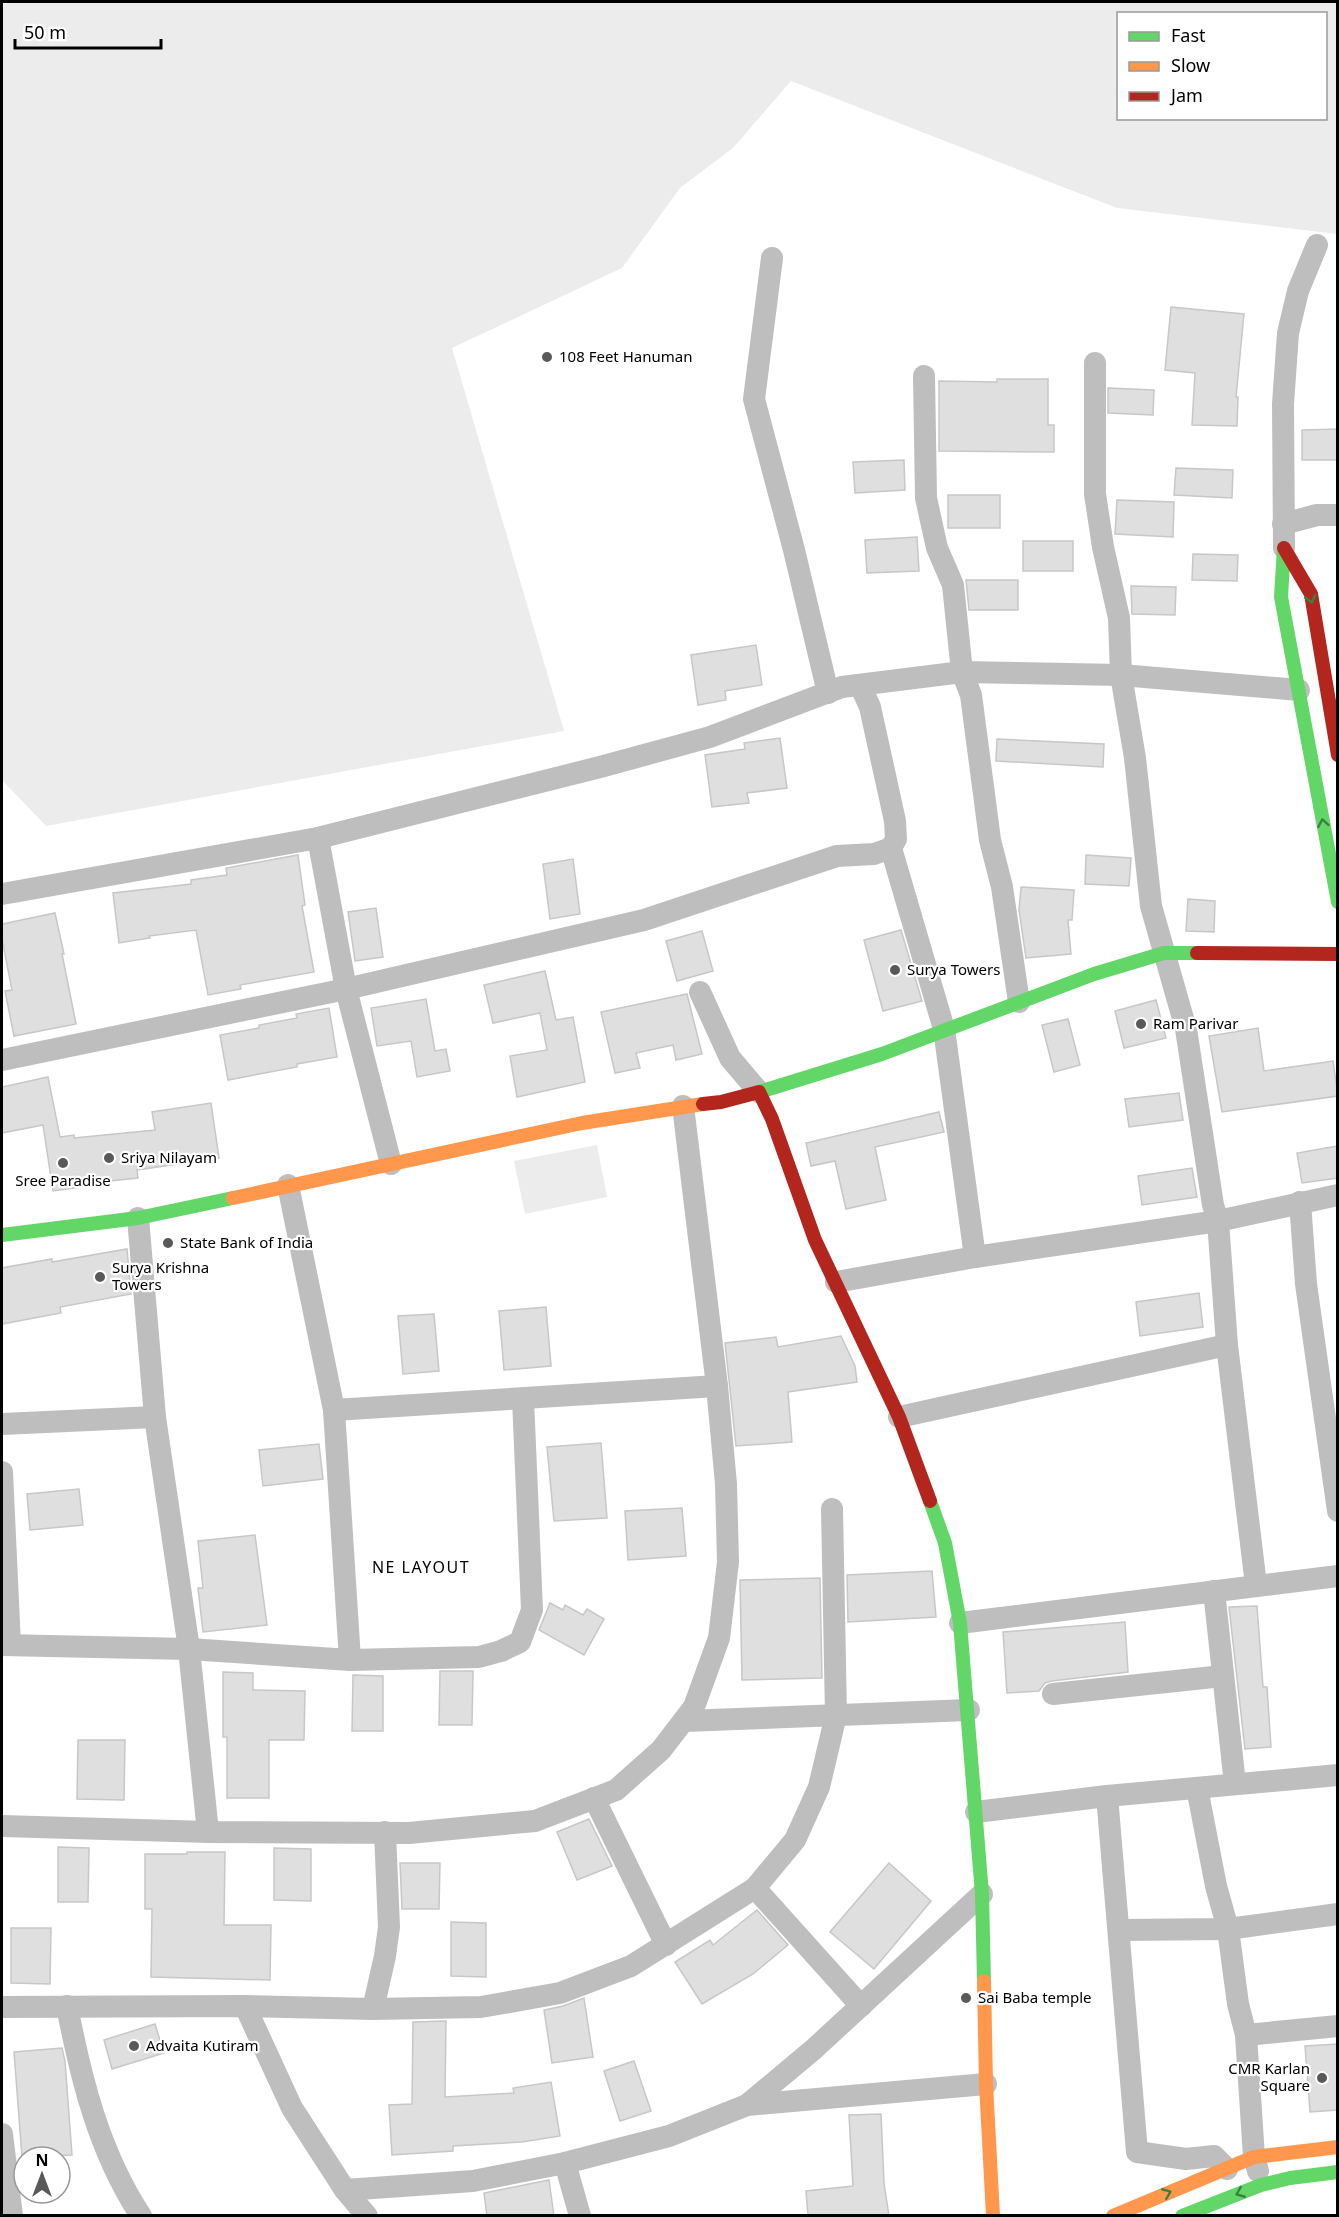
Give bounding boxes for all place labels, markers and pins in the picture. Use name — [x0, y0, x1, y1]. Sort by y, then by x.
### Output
place label: 108 Feet Hanuman — [559, 346, 692, 366]
marker: 108 Feet Hanuman — [540, 350, 554, 364]
place label: Surya Towers — [907, 959, 1000, 979]
marker: Surya Towers — [888, 963, 902, 977]
place label: Ram Parivar — [1153, 1013, 1238, 1033]
marker: Ram Parivar — [1134, 1017, 1148, 1031]
place label: Sriya Nilayam — [121, 1147, 217, 1167]
marker: Sriya Nilayam — [102, 1151, 116, 1165]
marker: Sree Paradise — [56, 1156, 70, 1170]
place label: Sree Paradise — [15, 1170, 111, 1190]
place label: State Bank of India — [180, 1232, 313, 1252]
marker: State Bank of India — [161, 1236, 175, 1250]
place label: Surya Krishna Towers — [112, 1257, 209, 1294]
marker: Surya Krishna Towers — [93, 1270, 107, 1284]
place label: Sai Baba temple — [978, 1987, 1092, 2007]
marker: Sai Baba temple — [959, 1991, 973, 2005]
place label: Advaita Kutiram — [146, 2035, 259, 2055]
marker: Advaita Kutiram — [127, 2039, 141, 2053]
place label: CMR Karlan Square — [1228, 2058, 1310, 2095]
marker: CMR Karlan Square — [1315, 2071, 1329, 2085]

